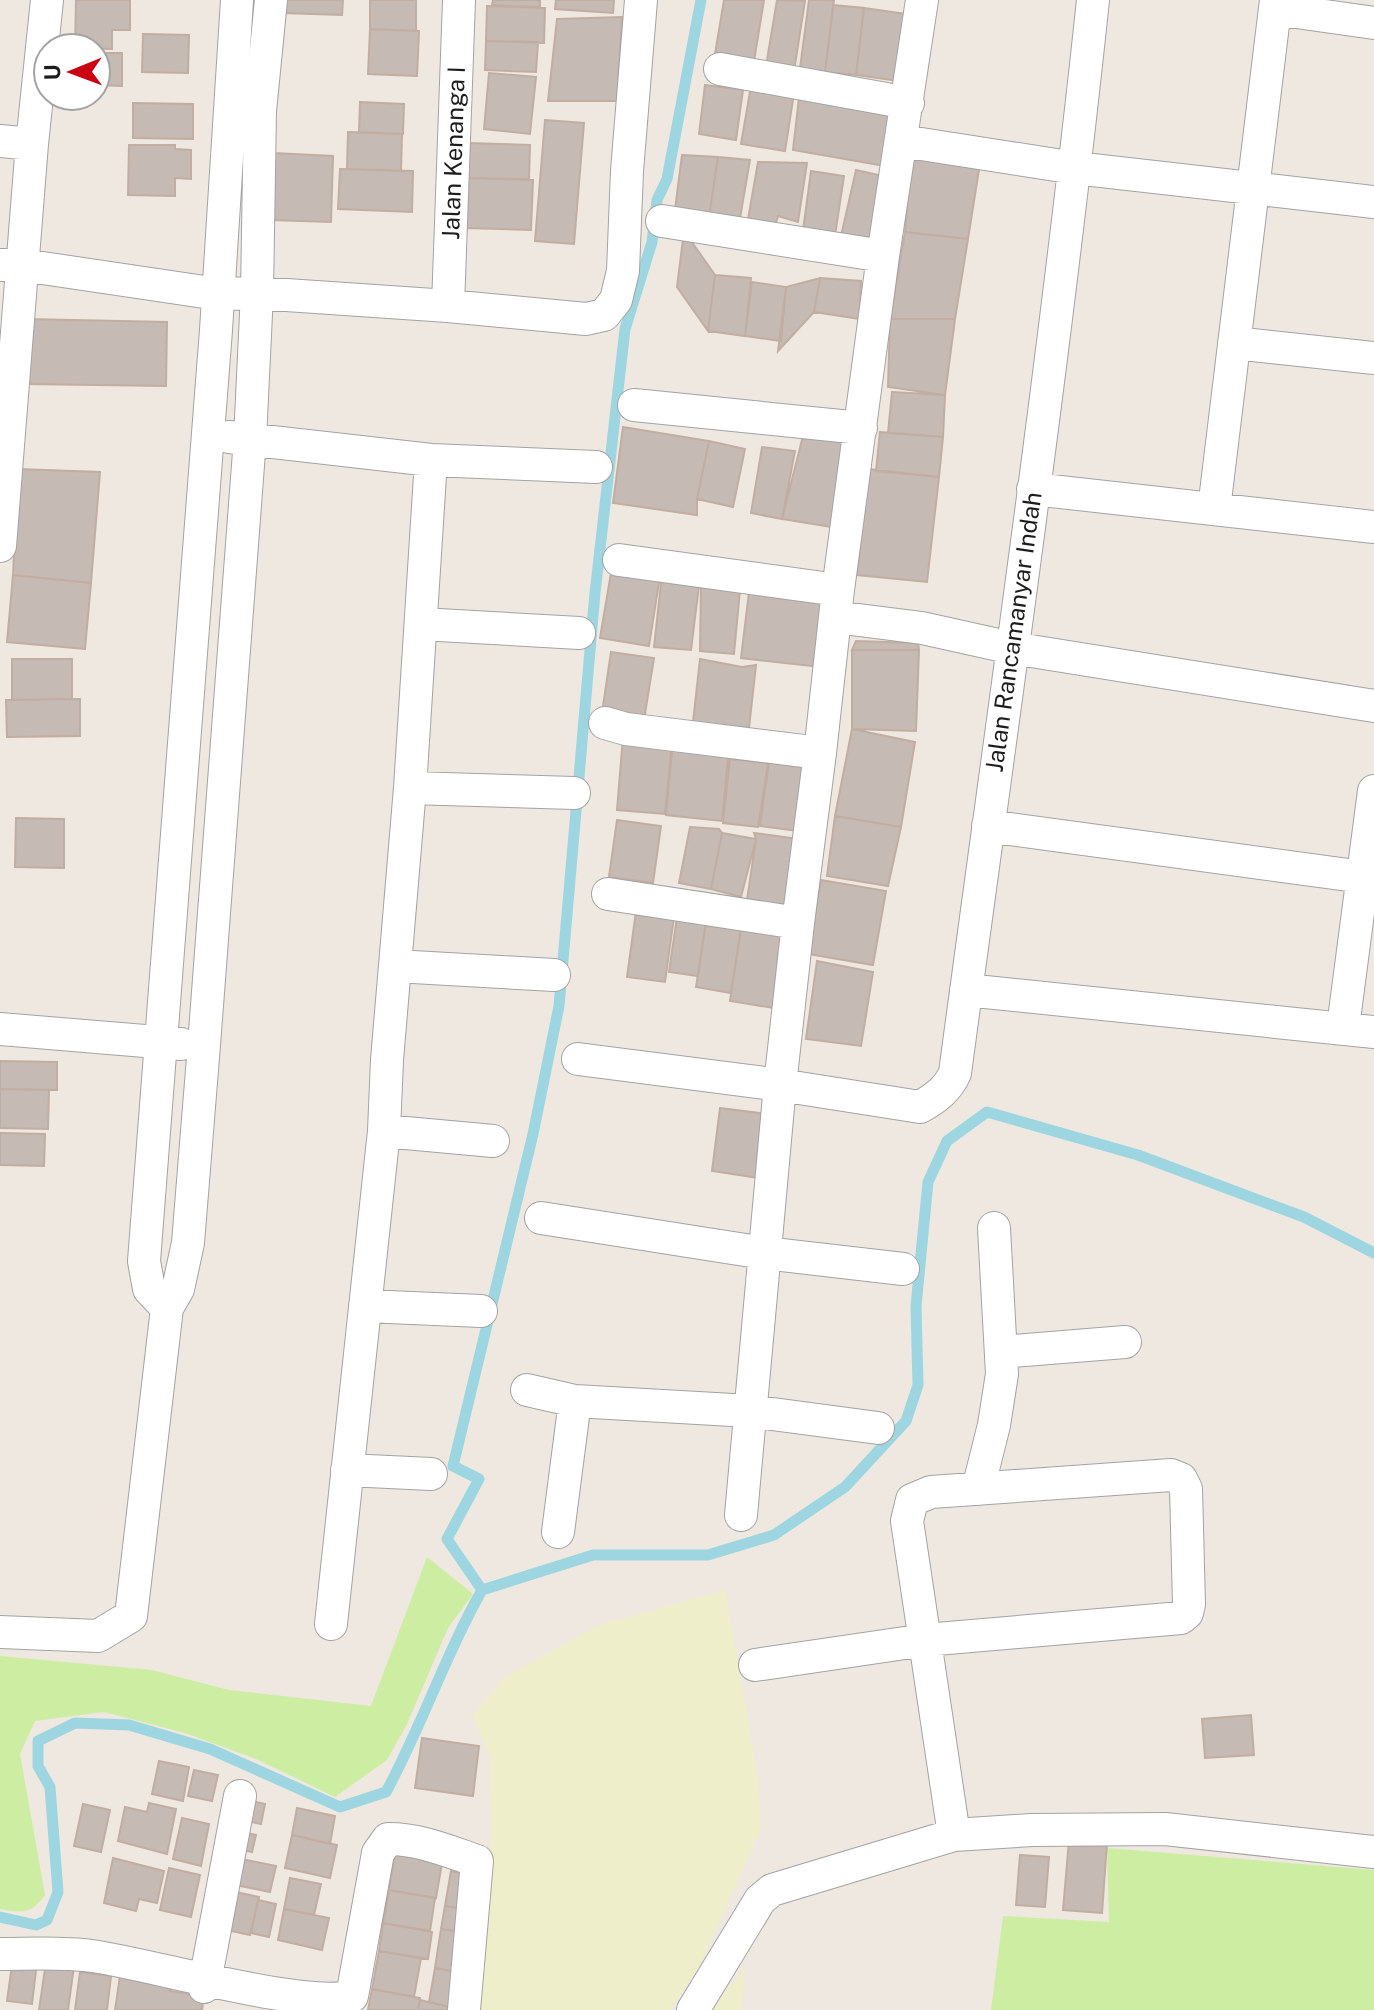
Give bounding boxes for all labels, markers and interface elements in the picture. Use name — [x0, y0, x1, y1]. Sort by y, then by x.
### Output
north arrow — [32, 32, 112, 112]
text: U — [39, 64, 65, 81]
street label: Jalan Kenanga I — [436, 66, 470, 240]
street label: Jalan Rancamanyar Indah — [979, 490, 1047, 774]

